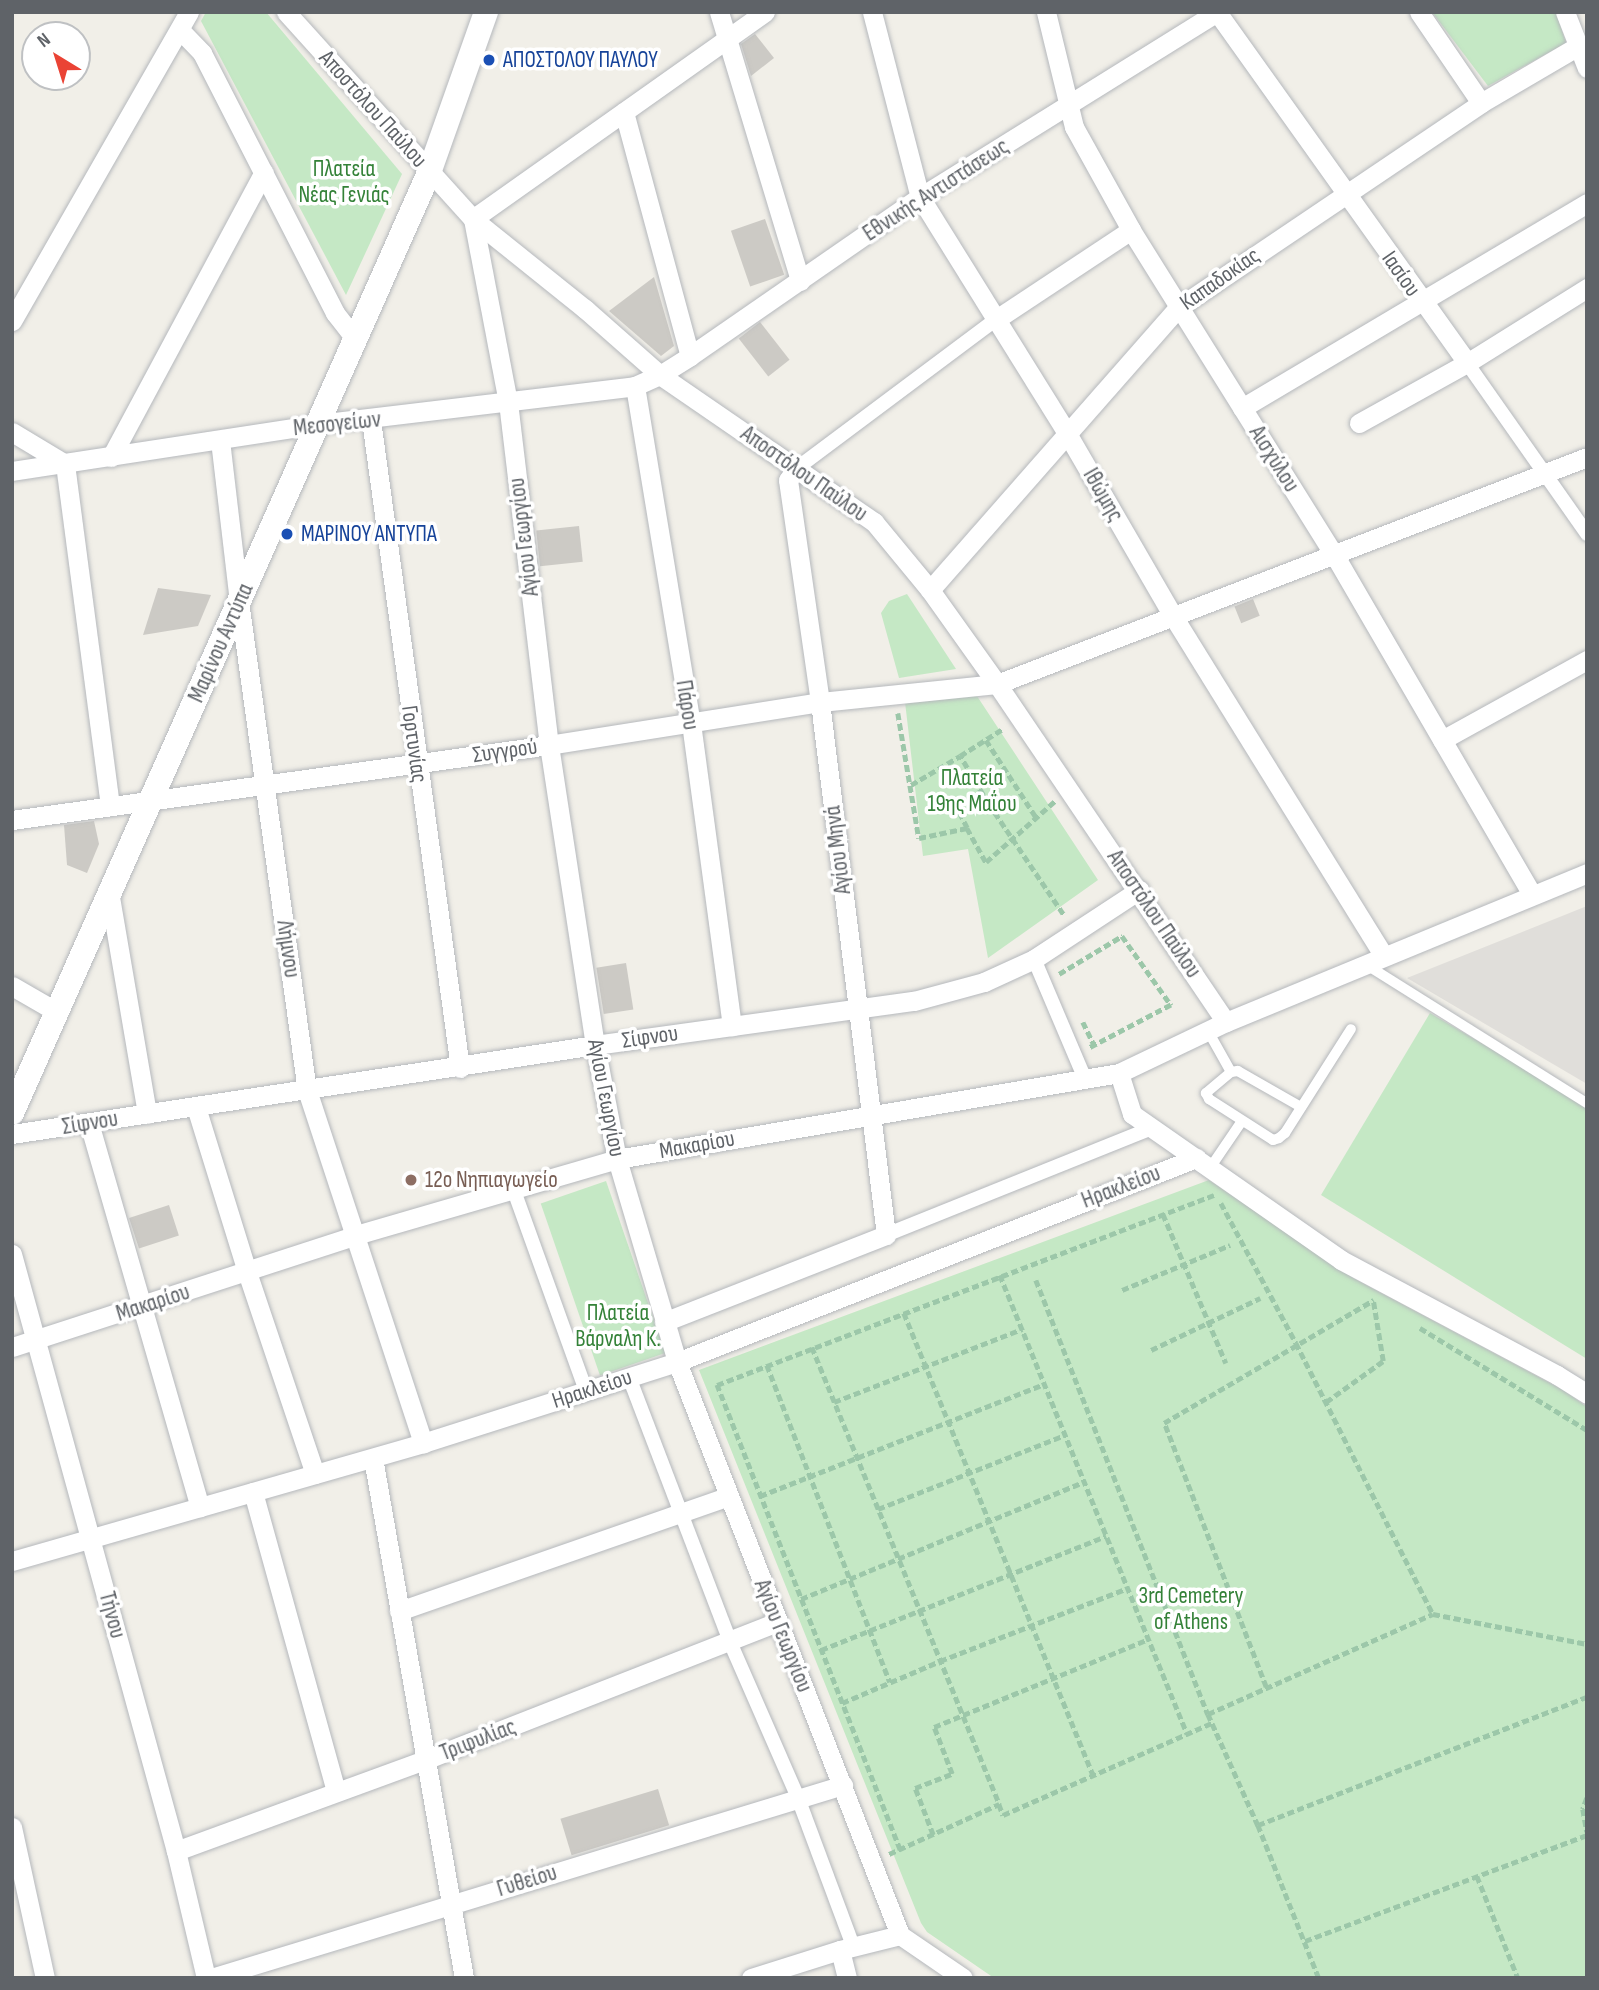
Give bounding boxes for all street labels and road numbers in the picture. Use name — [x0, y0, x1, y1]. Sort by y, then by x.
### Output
street label: Αποστόλου Παύλου — [313, 45, 433, 173]
street label: Εθνικής Αντιστάσεως — [858, 133, 1014, 247]
street label: Καπαδοκίας — [1175, 242, 1265, 316]
street label: Ιασίου — [1376, 246, 1426, 302]
street label: Μεσογείων — [292, 406, 382, 442]
street label: Αποστόλου Παύλου — [735, 420, 873, 528]
street label: Αισχύλου — [1243, 421, 1305, 497]
street label: Ιθώμης — [1077, 463, 1129, 527]
street label: Αγίου Γεωργίου — [503, 476, 545, 598]
street label: Μαρίνου Αντύπα — [182, 579, 260, 707]
street label: Πάρου — [669, 678, 705, 732]
street label: Γορτυνίας — [395, 704, 433, 784]
street label: Συγγρού — [471, 733, 539, 769]
street label: Αγίου Μηνά — [819, 804, 857, 896]
street label: Αποστόλου Παύλου — [1101, 845, 1207, 983]
street label: Λήμνου — [270, 919, 306, 979]
street label: Σίφνου — [620, 1019, 680, 1055]
street label: Αγίου Γεωργίου — [581, 1037, 631, 1159]
street label: Σίφνου — [60, 1105, 120, 1141]
street label: Μακαρίου — [657, 1125, 737, 1165]
street label: Ηρακλείου — [1078, 1159, 1164, 1215]
street label: Μακαρίου — [113, 1278, 193, 1328]
street label: Ηρακλείου — [549, 1363, 635, 1415]
street label: Αγίου Γεωργίου — [748, 1576, 818, 1696]
street label: Τήνου — [93, 1589, 131, 1641]
street label: Τριφυλίας — [436, 1713, 520, 1767]
street label: Γυθείου — [494, 1859, 560, 1903]

